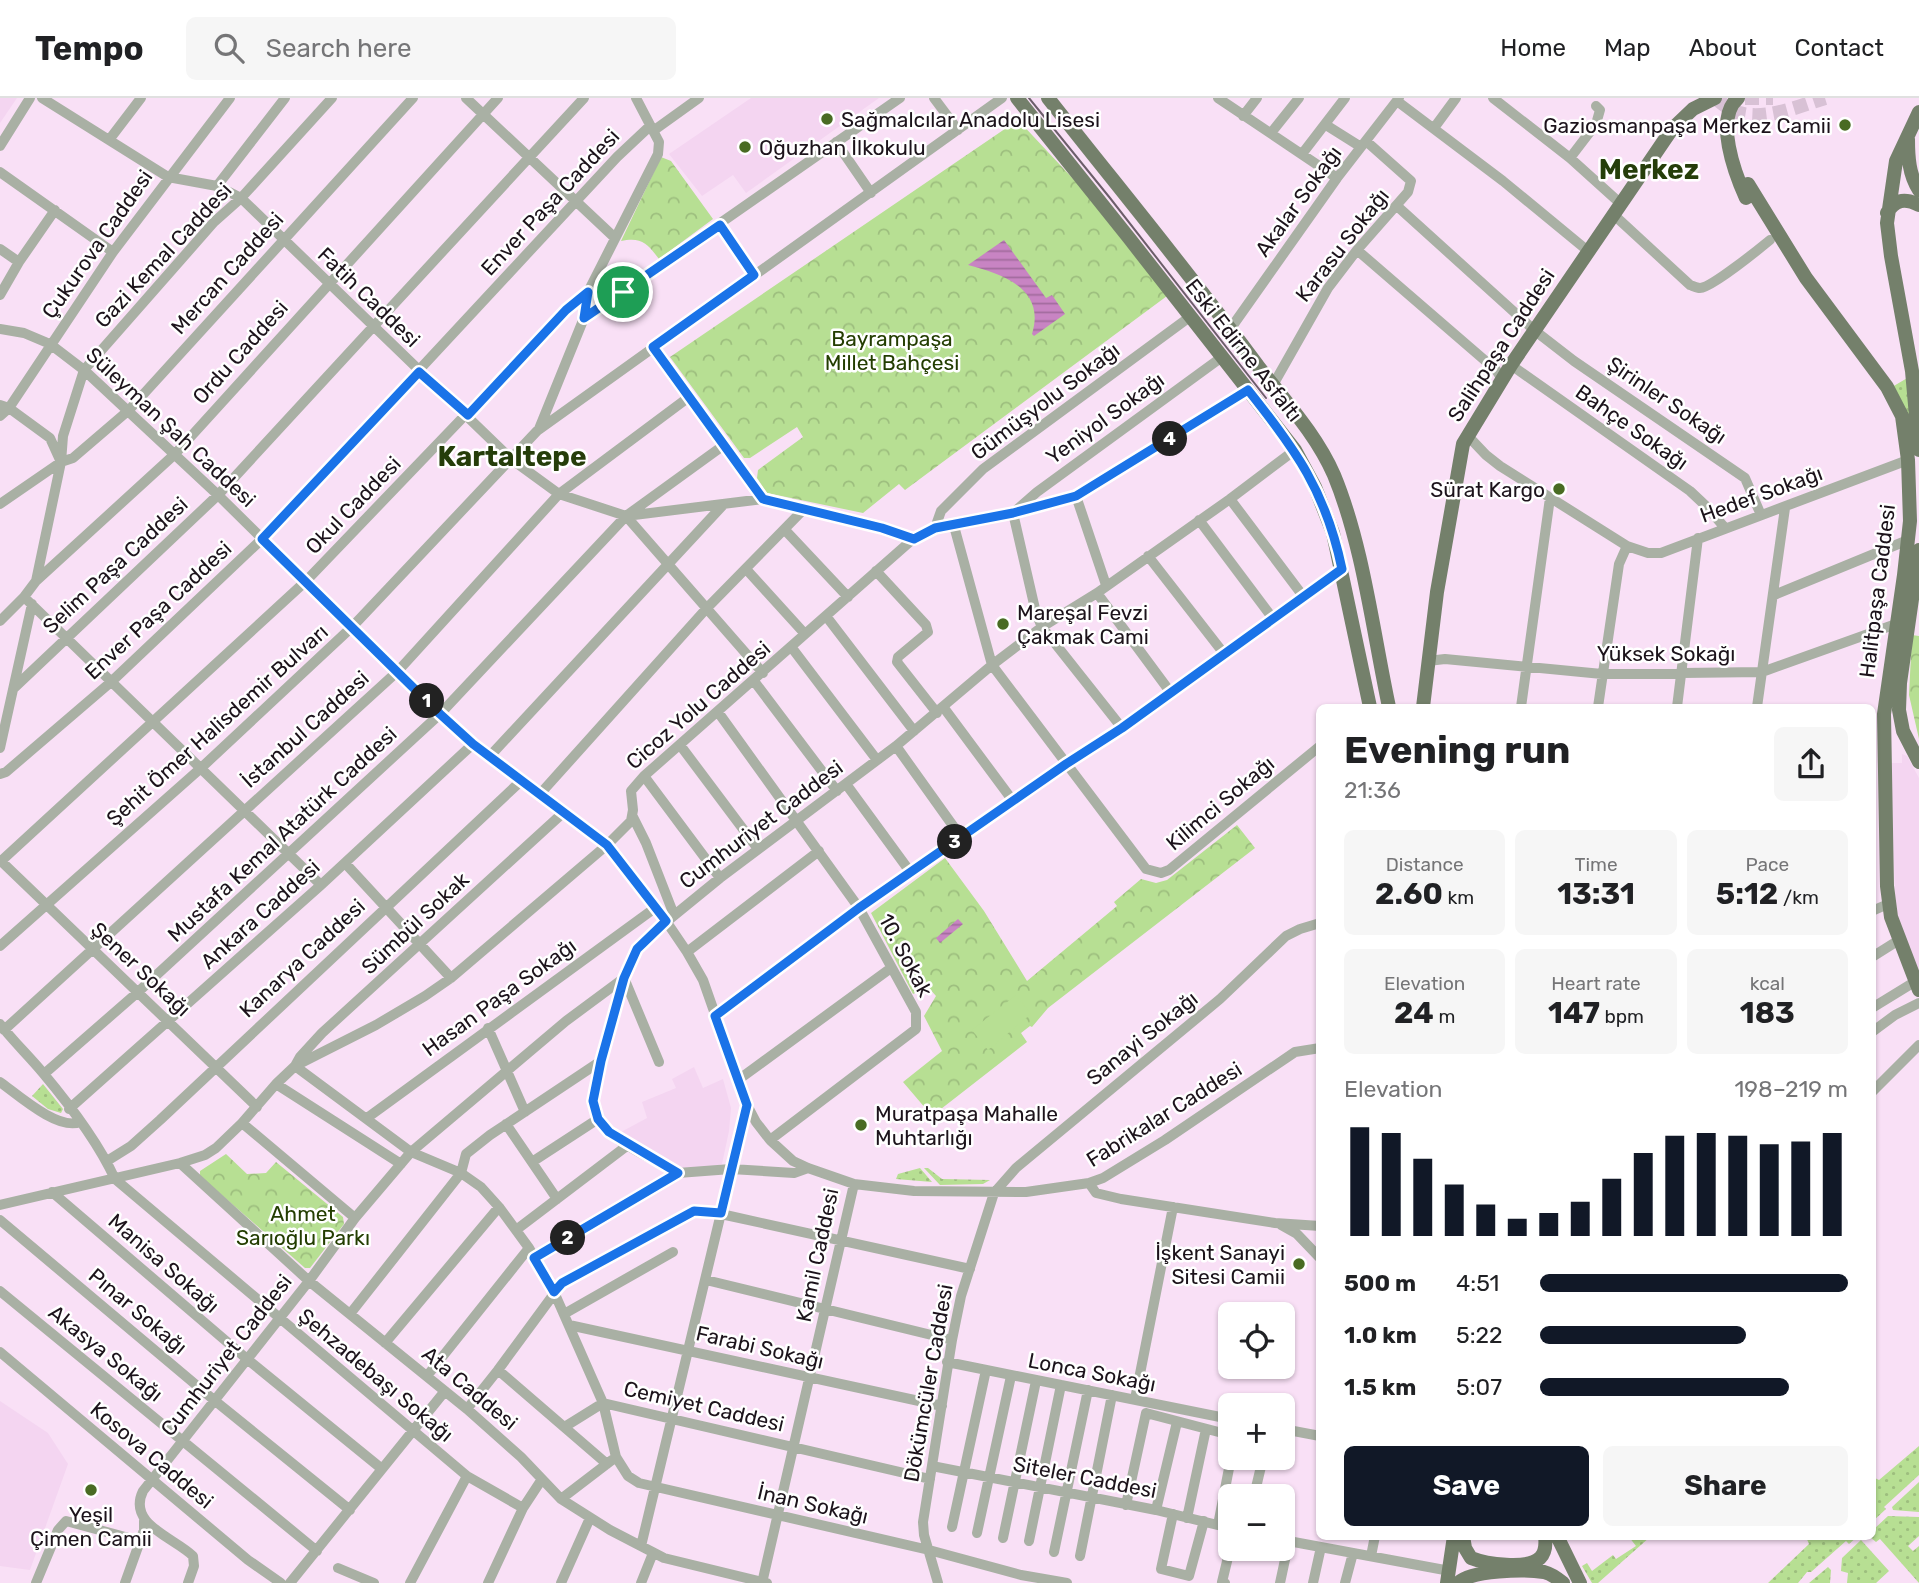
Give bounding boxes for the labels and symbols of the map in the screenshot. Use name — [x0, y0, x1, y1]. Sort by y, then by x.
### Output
place label: Sağmalcılar Anadolu Lisesi — [841, 107, 1100, 132]
marker: Sağmalcılar Anadolu Lisesi — [819, 111, 835, 127]
place label: Gaziosmanpaşa Merkez Camii — [1543, 113, 1831, 138]
marker: Gaziosmanpaşa Merkez Camii — [1837, 117, 1853, 133]
street label: Enver Paşa Caddesi — [476, 124, 624, 280]
place label: Oğuzhan İlkokulu — [759, 135, 926, 160]
marker: Oğuzhan İlkokulu — [737, 139, 753, 155]
street label: Akalar Sokağı — [1250, 141, 1346, 261]
district label: Merkez — [1599, 153, 1699, 186]
street label: Çukurova Caddesi — [36, 165, 158, 323]
street label: Gazi Kemal Caddesi — [89, 177, 237, 333]
street label: Karasu Sokağı — [1290, 183, 1394, 307]
street label: Mercan Caddesi — [166, 207, 288, 339]
street label: Fatih Caddesi — [313, 242, 425, 352]
pin — [593, 262, 653, 322]
street label: Salihpaşa Caddesi — [1442, 264, 1560, 426]
street label: Eski Edirne Asfaltı — [1180, 274, 1308, 426]
street label: Ordu Caddesi — [187, 295, 293, 409]
park label: Bayrampaşa Millet Bahçesi — [825, 326, 959, 375]
street label: Gümüşyolu Sokağı — [966, 337, 1124, 465]
street label: Süleyman Şah Caddesi — [81, 342, 261, 512]
street label: Şirinler Sokağı — [1603, 351, 1731, 449]
street label: Yeniyol Sokağı — [1041, 367, 1169, 469]
street label: Bahçe Sokağı — [1571, 379, 1693, 475]
pin: 4 — [1152, 422, 1188, 456]
district label: Kartaltepe — [437, 440, 587, 473]
street label: Okul Caddesi — [300, 451, 406, 559]
street label: Hedef Sokağı — [1696, 460, 1826, 528]
place label: Sürat Kargo — [1430, 477, 1545, 502]
marker: Sürat Kargo — [1551, 481, 1567, 497]
street label: Selim Paşa Caddesi — [37, 491, 193, 639]
street label: Halitpaşa Caddesi — [1854, 503, 1900, 679]
street label: Enver Paşa Caddesi — [80, 536, 236, 684]
place label: Mareşal Fevzi Çakmak Cami — [1017, 600, 1149, 649]
marker: Mareşal Fevzi Çakmak Cami — [995, 616, 1011, 632]
street label: Şehit Ömer Halisdemir Bulvarı — [101, 619, 333, 831]
street label: Cicoz Yolu Caddesi — [621, 636, 775, 774]
street label: Yüksek Sokağı — [1597, 641, 1735, 666]
street label: İstanbul Caddesi — [236, 665, 374, 793]
pin: 1 — [410, 684, 444, 718]
street label: Mustafa Kemal Atatürk Caddesi — [162, 721, 402, 947]
street label: Kilimci Sokağı — [1161, 751, 1279, 855]
street label: Cumhuriyet Caddesi — [674, 754, 848, 894]
pin: 3 — [937, 824, 972, 860]
street label: Ankara Caddesi — [195, 854, 325, 974]
street label: Sümbül Sokak — [356, 867, 474, 979]
street label: Kanarya Caddesi — [234, 893, 370, 1023]
street label: 10. Sokak — [874, 909, 938, 1001]
street label: Şener Sokağı — [86, 917, 196, 1021]
street label: Hasan Paşa Sokağı — [417, 933, 581, 1061]
street label: Sanayi Sokağı — [1081, 986, 1203, 1090]
street label: Fabrikalar Caddesi — [1082, 1056, 1246, 1172]
place label: Muratpaşa Mahalle Muhtarlığı — [875, 1101, 1058, 1150]
marker: Muratpaşa Mahalle Muhtarlığı — [853, 1117, 869, 1133]
street label: Kamil Caddesi — [791, 1186, 843, 1324]
park label: Ahmet Sarıoğlu Parkı — [236, 1201, 370, 1250]
street label: Manisa Sokağı — [104, 1208, 224, 1318]
pin: 2 — [550, 1220, 586, 1256]
place label: İşkent Sanayi Sitesi Camii — [1155, 1240, 1285, 1289]
marker: İşkent Sanayi Sitesi Camii — [1291, 1256, 1307, 1272]
street label: Pınar Sokağı — [84, 1263, 192, 1359]
street label: Cumhuriyet Caddesi — [155, 1269, 297, 1441]
street label: Dökümcüler Caddesi — [898, 1282, 958, 1484]
street label: Akasya Sokağı — [44, 1299, 168, 1407]
street label: Şehzadebaşı Sokağı — [294, 1303, 458, 1447]
street label: Farabi Sokağı — [694, 1320, 826, 1374]
street label: Ata Caddesi — [417, 1341, 523, 1435]
street label: Lonca Sokağı — [1026, 1347, 1158, 1397]
street label: Cemiyet Caddesi — [621, 1375, 787, 1437]
street label: Kosova Caddesi — [86, 1396, 218, 1514]
street label: Siteler Caddesi — [1011, 1451, 1159, 1503]
street label: İnan Sokağı — [755, 1479, 871, 1529]
marker: Yeşil Çimen Camii — [83, 1482, 99, 1498]
place label: Yeşil Çimen Camii — [30, 1502, 152, 1551]

